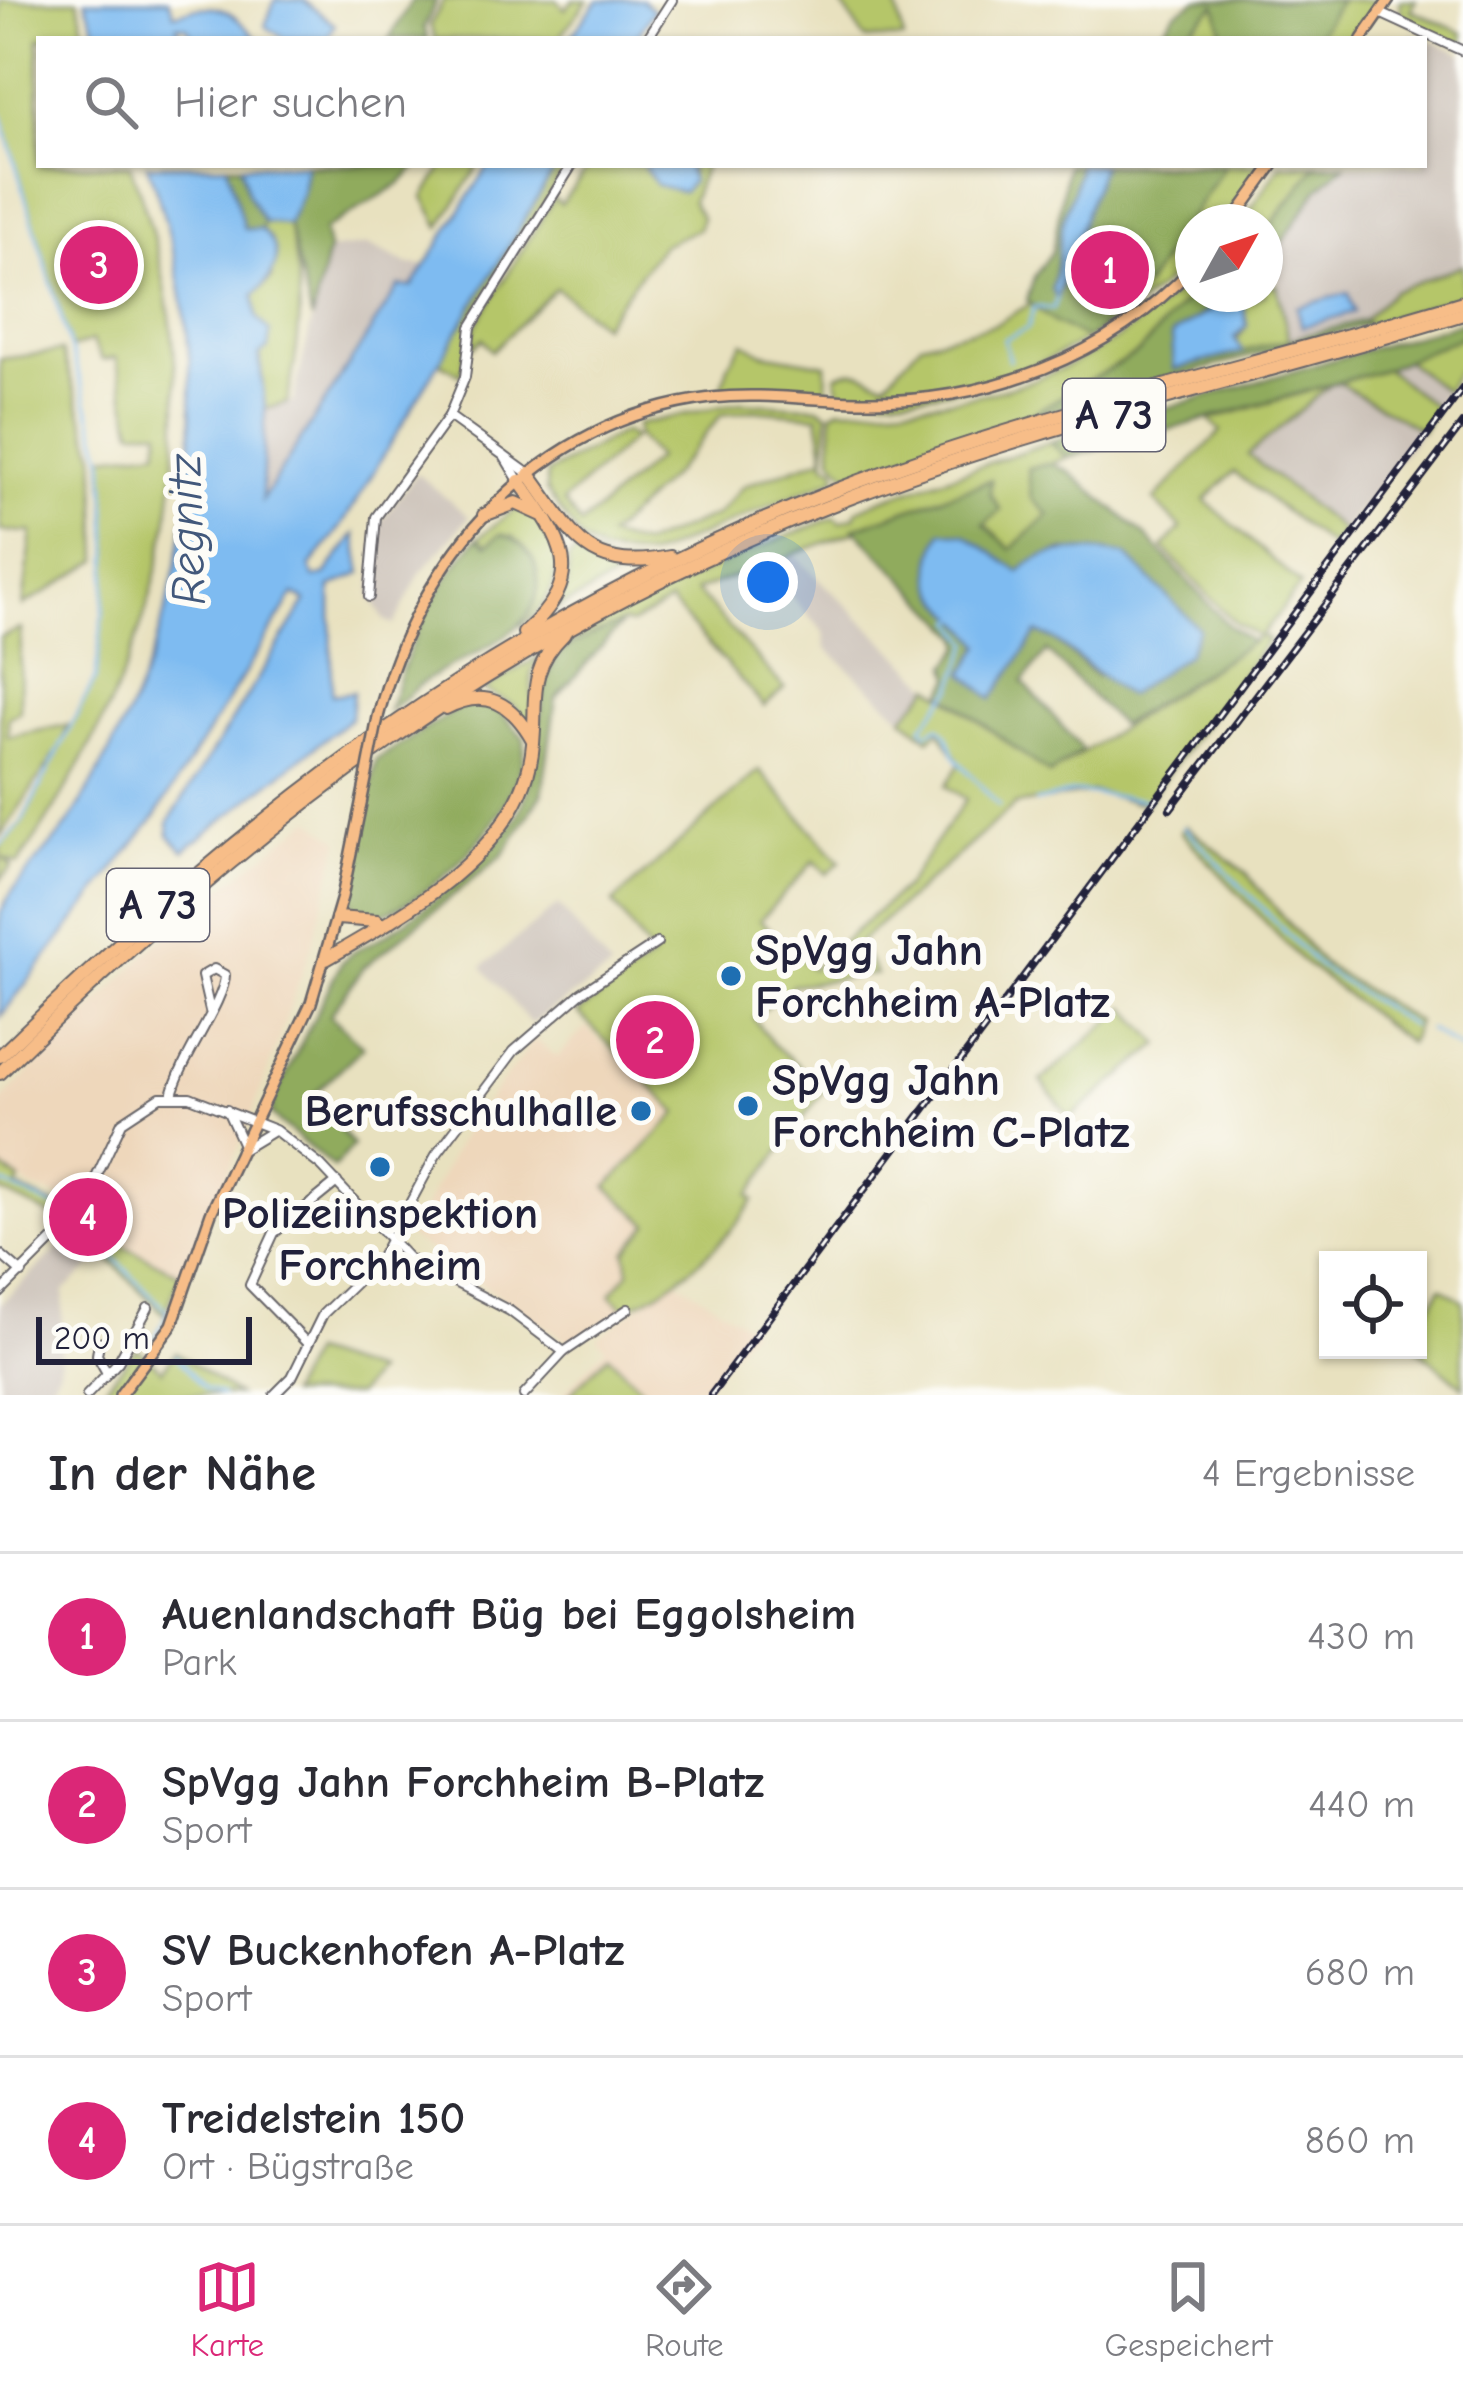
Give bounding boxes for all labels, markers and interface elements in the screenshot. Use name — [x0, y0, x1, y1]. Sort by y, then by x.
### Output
search box — [36, 36, 1427, 168]
icon: search — [78, 69, 144, 135]
text: Hier suchen — [174, 76, 407, 128]
north arrow — [1175, 204, 1283, 312]
pin: 3 — [60, 220, 138, 310]
pin: 1 — [1071, 225, 1149, 315]
road number: A 73 — [1063, 379, 1165, 451]
water label: Regnitz — [157, 452, 217, 606]
your location — [738, 552, 798, 612]
road number: A 73 — [107, 869, 209, 941]
place label: SpVgg Jahn Forchheim A-Platz — [755, 924, 1110, 1028]
marker: SpVgg Jahn Forchheim A-Platz — [718, 963, 744, 989]
pin: 2 — [616, 995, 694, 1085]
place label: SpVgg Jahn Forchheim C-Platz — [772, 1054, 1130, 1158]
place label: Berufsschulhalle — [304, 1085, 617, 1137]
marker: SpVgg Jahn Forchheim C-Platz — [735, 1093, 761, 1119]
marker: Berufsschulhalle — [628, 1098, 654, 1124]
marker: Polizeiinspektion Forchheim — [367, 1154, 393, 1180]
pin: 4 — [49, 1172, 127, 1262]
place label: Polizeiinspektion Forchheim — [222, 1187, 538, 1291]
map controls — [1319, 1251, 1427, 1359]
button: locate — [1319, 1251, 1427, 1359]
scale bar — [36, 1311, 252, 1364]
text: 200 m — [54, 1319, 150, 1357]
text: In der Nähe — [48, 1444, 316, 1503]
text: 4 Ergebnisse — [1202, 1451, 1415, 1496]
text: Auenlandschaft Büg bei Eggolsheim — [162, 1588, 856, 1640]
text: 1 — [79, 1614, 95, 1659]
text: 430 m — [1307, 1614, 1415, 1659]
text: Park — [162, 1640, 237, 1685]
text: SpVgg Jahn Forchheim B-Platz — [162, 1756, 764, 1808]
text: 2 — [77, 1782, 97, 1827]
text: 440 m — [1308, 1782, 1415, 1827]
text: Sport — [162, 1808, 252, 1853]
text: SV Buckenhofen A-Platz — [162, 1924, 624, 1976]
text: 3 — [77, 1950, 97, 1995]
text: 680 m — [1305, 1950, 1415, 1995]
text: Sport — [162, 1976, 252, 2021]
text: Treidelstein 150 — [162, 2092, 465, 2144]
text: 4 — [78, 2118, 96, 2163]
text: 860 m — [1305, 2118, 1415, 2163]
text: Ort · Bügstraße — [162, 2144, 414, 2189]
tab: Karte — [190, 2254, 264, 2364]
tab: Route — [645, 2254, 724, 2364]
tab: Gespeichert — [1104, 2254, 1273, 2364]

